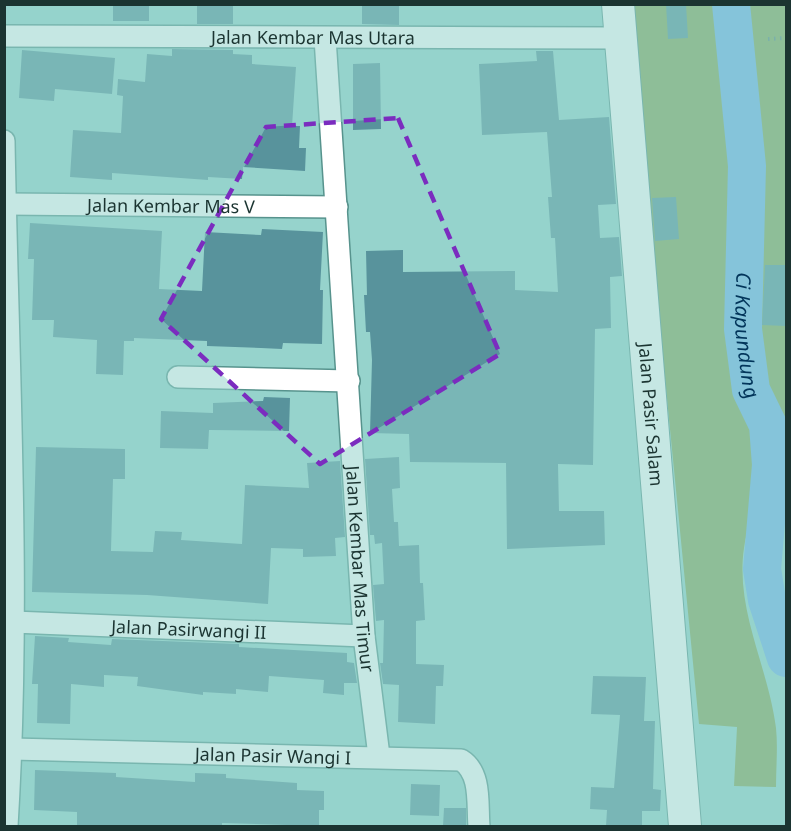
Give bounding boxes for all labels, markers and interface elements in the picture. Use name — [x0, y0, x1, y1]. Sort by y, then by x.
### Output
street label: Jalan Kembar Mas Utara — [209, 25, 415, 49]
street label: Jalan Kembar Mas V — [85, 193, 255, 218]
water label: Ci Kapundung — [730, 272, 767, 403]
street label: Jalan Pasir Salam — [634, 340, 669, 487]
street label: Jalan Kembar Mas Timur — [341, 463, 380, 674]
street label: Jalan Pasirwangi II — [109, 614, 267, 644]
street label: Jalan Pasir Wangi I — [193, 741, 351, 769]

